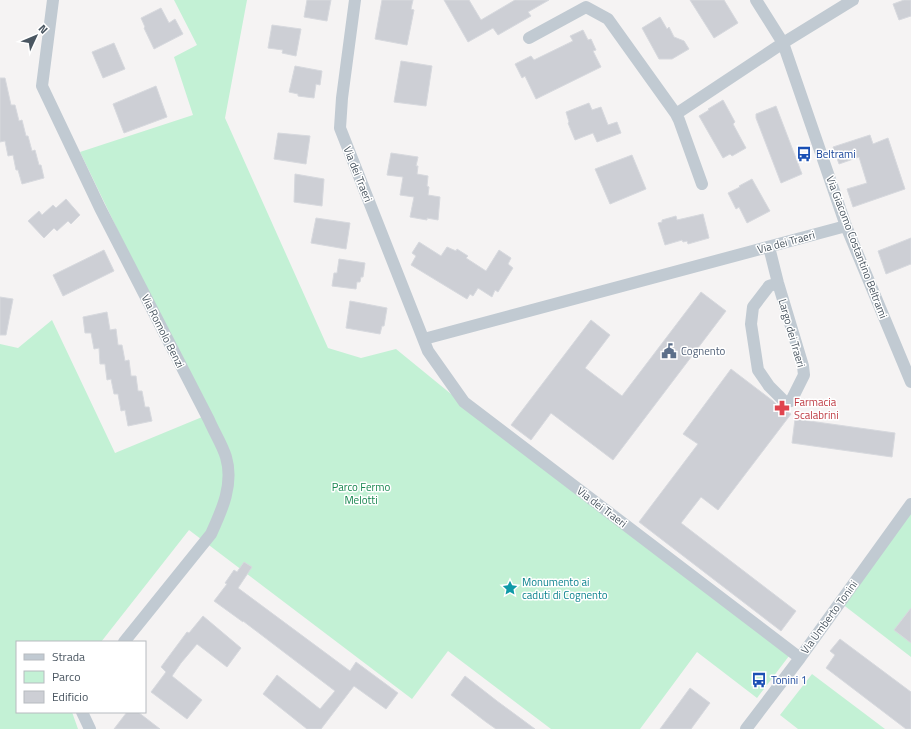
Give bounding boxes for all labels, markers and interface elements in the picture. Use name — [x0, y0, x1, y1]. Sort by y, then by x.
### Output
north arrow — [16, 16, 56, 56]
text: N — [35, 21, 52, 37]
street label: Via dei Traeri — [340, 144, 376, 204]
bus stop icon: Beltrami — [795, 145, 813, 163]
place label: Beltrami — [816, 146, 856, 162]
street label: Via Giacomo Costantino Beltrami — [822, 173, 892, 321]
street label: Via dei Traeri — [755, 227, 817, 257]
street label: Via Romolo Benzi — [138, 291, 188, 371]
street label: Largo dei Traeri — [775, 297, 809, 369]
public building icon: Cognento — [660, 342, 678, 360]
place label: Cognento — [681, 343, 726, 359]
place label: Farmacia Scalabrini — [794, 394, 839, 423]
pharmacy icon: Farmacia Scalabrini — [773, 399, 791, 417]
park label: Parco Fermo Melotti — [332, 479, 390, 508]
street label: Via dei Traeri — [574, 483, 630, 531]
place label: Monumento ai caduti di Cognento — [522, 574, 608, 603]
street label: Via Umberto Tonini — [797, 577, 861, 657]
place icon: Monumento ai caduti di Cognento — [501, 579, 519, 597]
legend — [16, 641, 146, 713]
text: Strada — [52, 647, 85, 666]
text: Parco — [52, 667, 81, 686]
bus stop icon: Tonini 1 — [750, 671, 768, 689]
place label: Tonini 1 — [771, 672, 807, 688]
text: Edificio — [52, 687, 88, 706]

